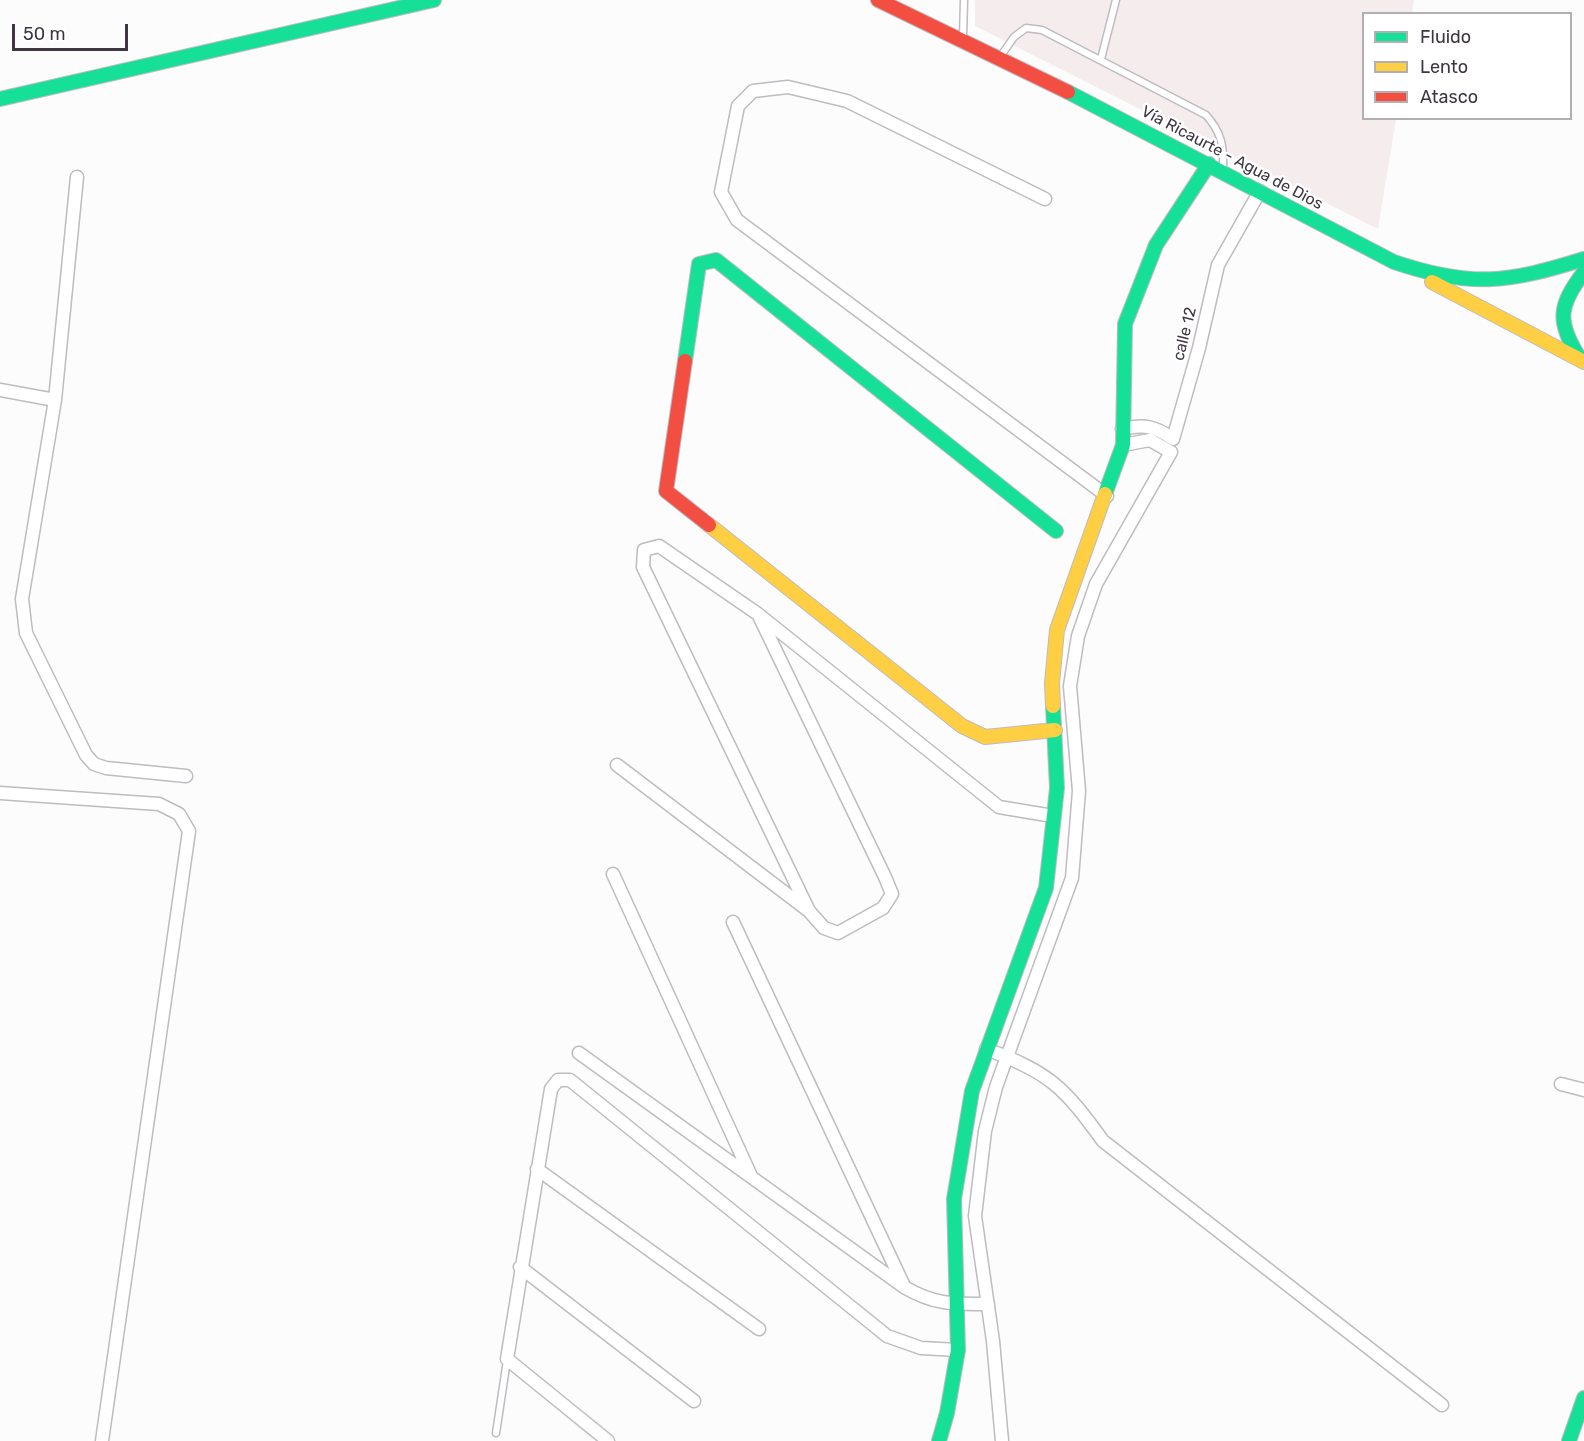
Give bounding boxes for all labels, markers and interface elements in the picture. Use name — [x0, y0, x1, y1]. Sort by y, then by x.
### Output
scale bar — [15, 12, 130, 50]
legend — [1362, 12, 1572, 120]
text: 50 m — [23, 23, 66, 45]
text: Fluido — [1420, 26, 1471, 48]
text: Lento — [1420, 56, 1468, 78]
text: Atasco — [1420, 86, 1478, 108]
street label: Vía Ricaurte - Agua de Dios — [1138, 102, 1326, 214]
street label: calle 12 — [1169, 305, 1201, 363]

